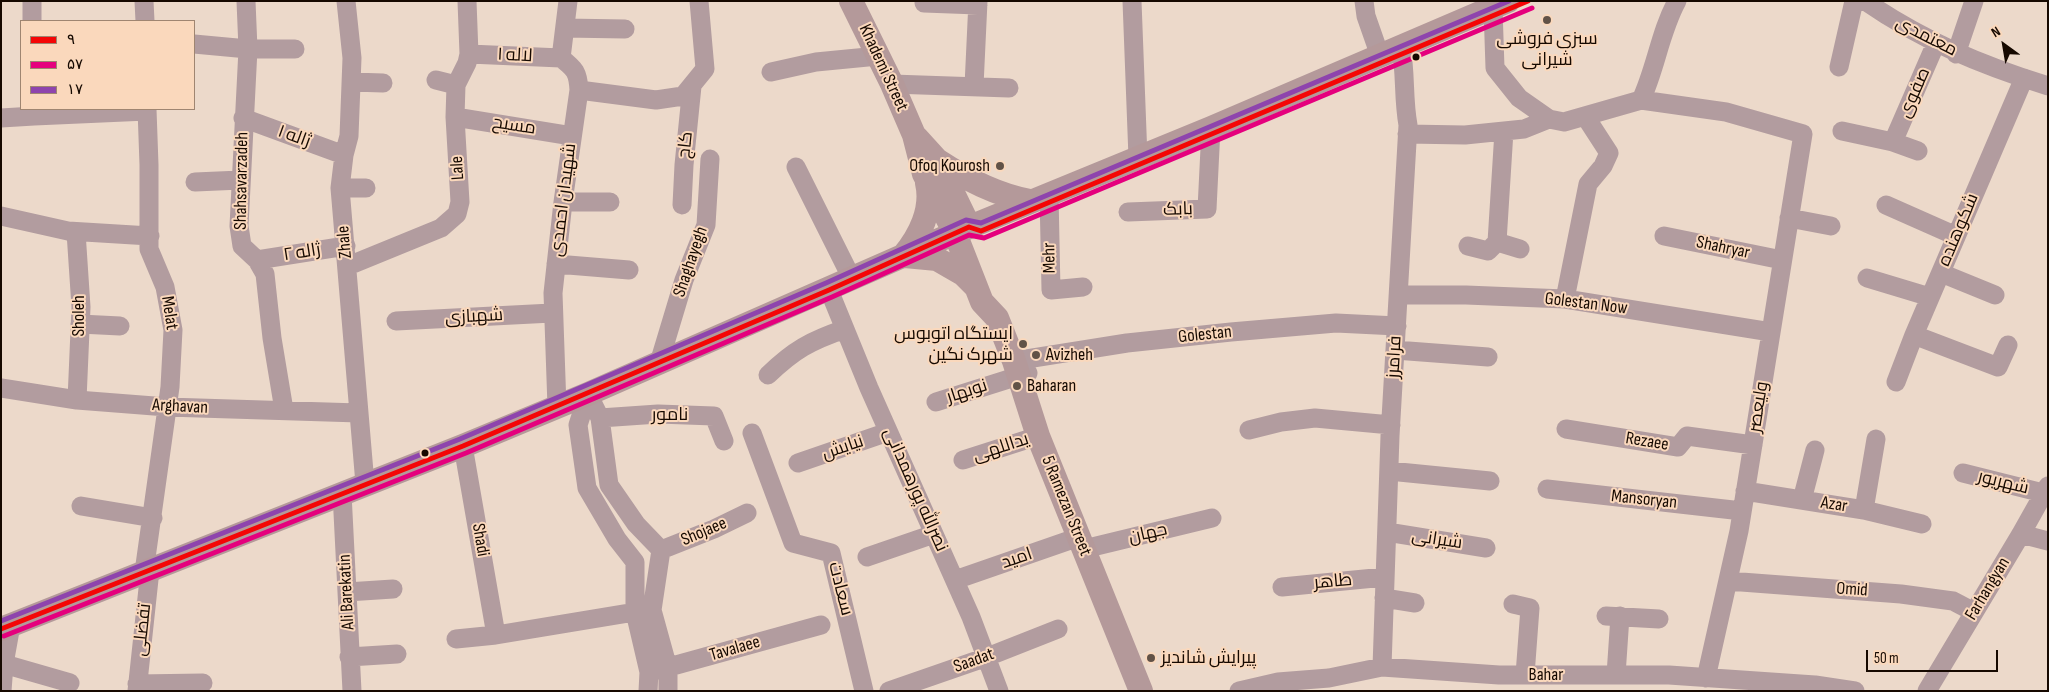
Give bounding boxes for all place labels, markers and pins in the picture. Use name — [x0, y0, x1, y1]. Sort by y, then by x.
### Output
marker: سبزی فروشی شیرانی — [1541, 14, 1553, 26]
place label: سبزی فروشی شیرانی — [1496, 28, 1598, 70]
unlabelled marker — [1411, 52, 1421, 62]
place label: Ofoq Kourosh — [909, 155, 990, 177]
marker: Ofoq Kourosh — [994, 160, 1006, 172]
place label: ایستگاه اتوبوس شهرک نگین — [894, 323, 1013, 366]
marker: ایستگاه اتوبوس شهرک نگین — [1017, 338, 1029, 350]
place label: Avizheh — [1046, 344, 1093, 366]
marker: Avizheh — [1030, 349, 1042, 361]
place label: Baharan — [1027, 375, 1076, 397]
marker: Baharan — [1011, 380, 1023, 392]
unlabelled marker — [420, 448, 430, 458]
place label: پیرایش شاندیز — [1161, 647, 1256, 669]
marker: پیرایش شاندیز — [1145, 652, 1157, 664]

